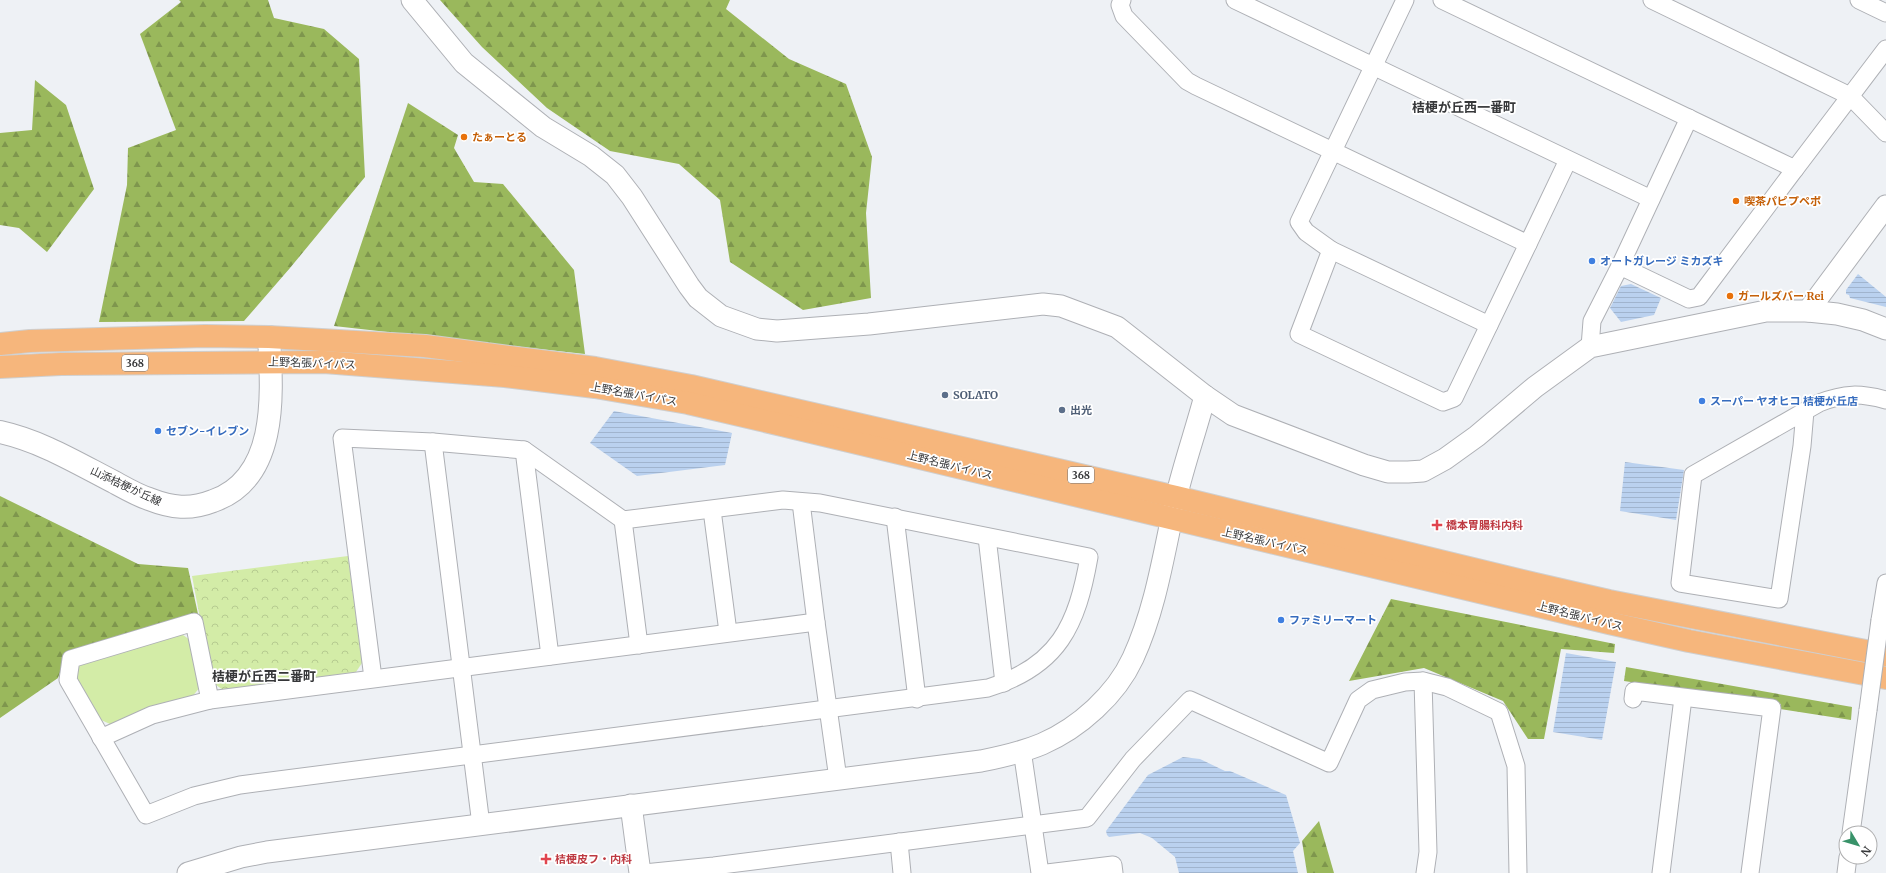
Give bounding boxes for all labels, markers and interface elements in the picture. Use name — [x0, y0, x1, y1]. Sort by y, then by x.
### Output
district label: 桔梗が丘西一番町 — [1412, 99, 1516, 116]
place label: たぁーとる — [472, 130, 527, 144]
marker: たぁーとる — [459, 132, 469, 142]
place label: 喫茶パピプペポ — [1744, 194, 1821, 208]
marker: 喫茶パピプペポ — [1731, 196, 1741, 206]
place label: オートガレージ ミカズキ — [1600, 254, 1723, 268]
marker: オートガレージ ミカズキ — [1587, 256, 1597, 266]
place label: ガールズバー Rei — [1738, 289, 1824, 303]
marker: ガールズバー Rei — [1725, 291, 1735, 301]
street label: 上野名張バイパス — [268, 354, 356, 372]
road number: 368 — [122, 355, 148, 371]
street label: 上野名張バイパス — [590, 379, 678, 409]
place label: SOLATO — [953, 388, 998, 402]
marker: SOLATO — [940, 390, 950, 400]
place label: スーパー ヤオヒコ 桔梗が丘店 — [1710, 394, 1858, 408]
marker: スーパー ヤオヒコ 桔梗が丘店 — [1697, 396, 1707, 406]
place label: 出光 — [1070, 403, 1092, 417]
marker: 出光 — [1057, 405, 1067, 415]
place label: セブン-イレブン — [166, 424, 249, 438]
marker: セブン-イレブン — [153, 426, 163, 436]
street label: 上野名張バイパス — [906, 448, 994, 482]
street label: 山添桔梗が丘線 — [88, 463, 164, 509]
road number: 368 — [1068, 467, 1094, 483]
place label: 橋本胃腸科内科 — [1446, 518, 1523, 532]
marker: 橋本胃腸科内科 — [1431, 519, 1443, 531]
street label: 上野名張バイパス — [1221, 524, 1309, 558]
street label: 上野名張バイパス — [1536, 599, 1624, 633]
place label: ファミリーマート — [1289, 613, 1377, 627]
marker: ファミリーマート — [1276, 615, 1286, 625]
district label: 桔梗が丘西二番町 — [212, 668, 316, 685]
north arrow — [1838, 825, 1878, 865]
text: N — [1858, 843, 1874, 859]
place label: 桔梗皮フ・内科 — [555, 852, 632, 866]
marker: 桔梗皮フ・内科 — [540, 853, 552, 865]

